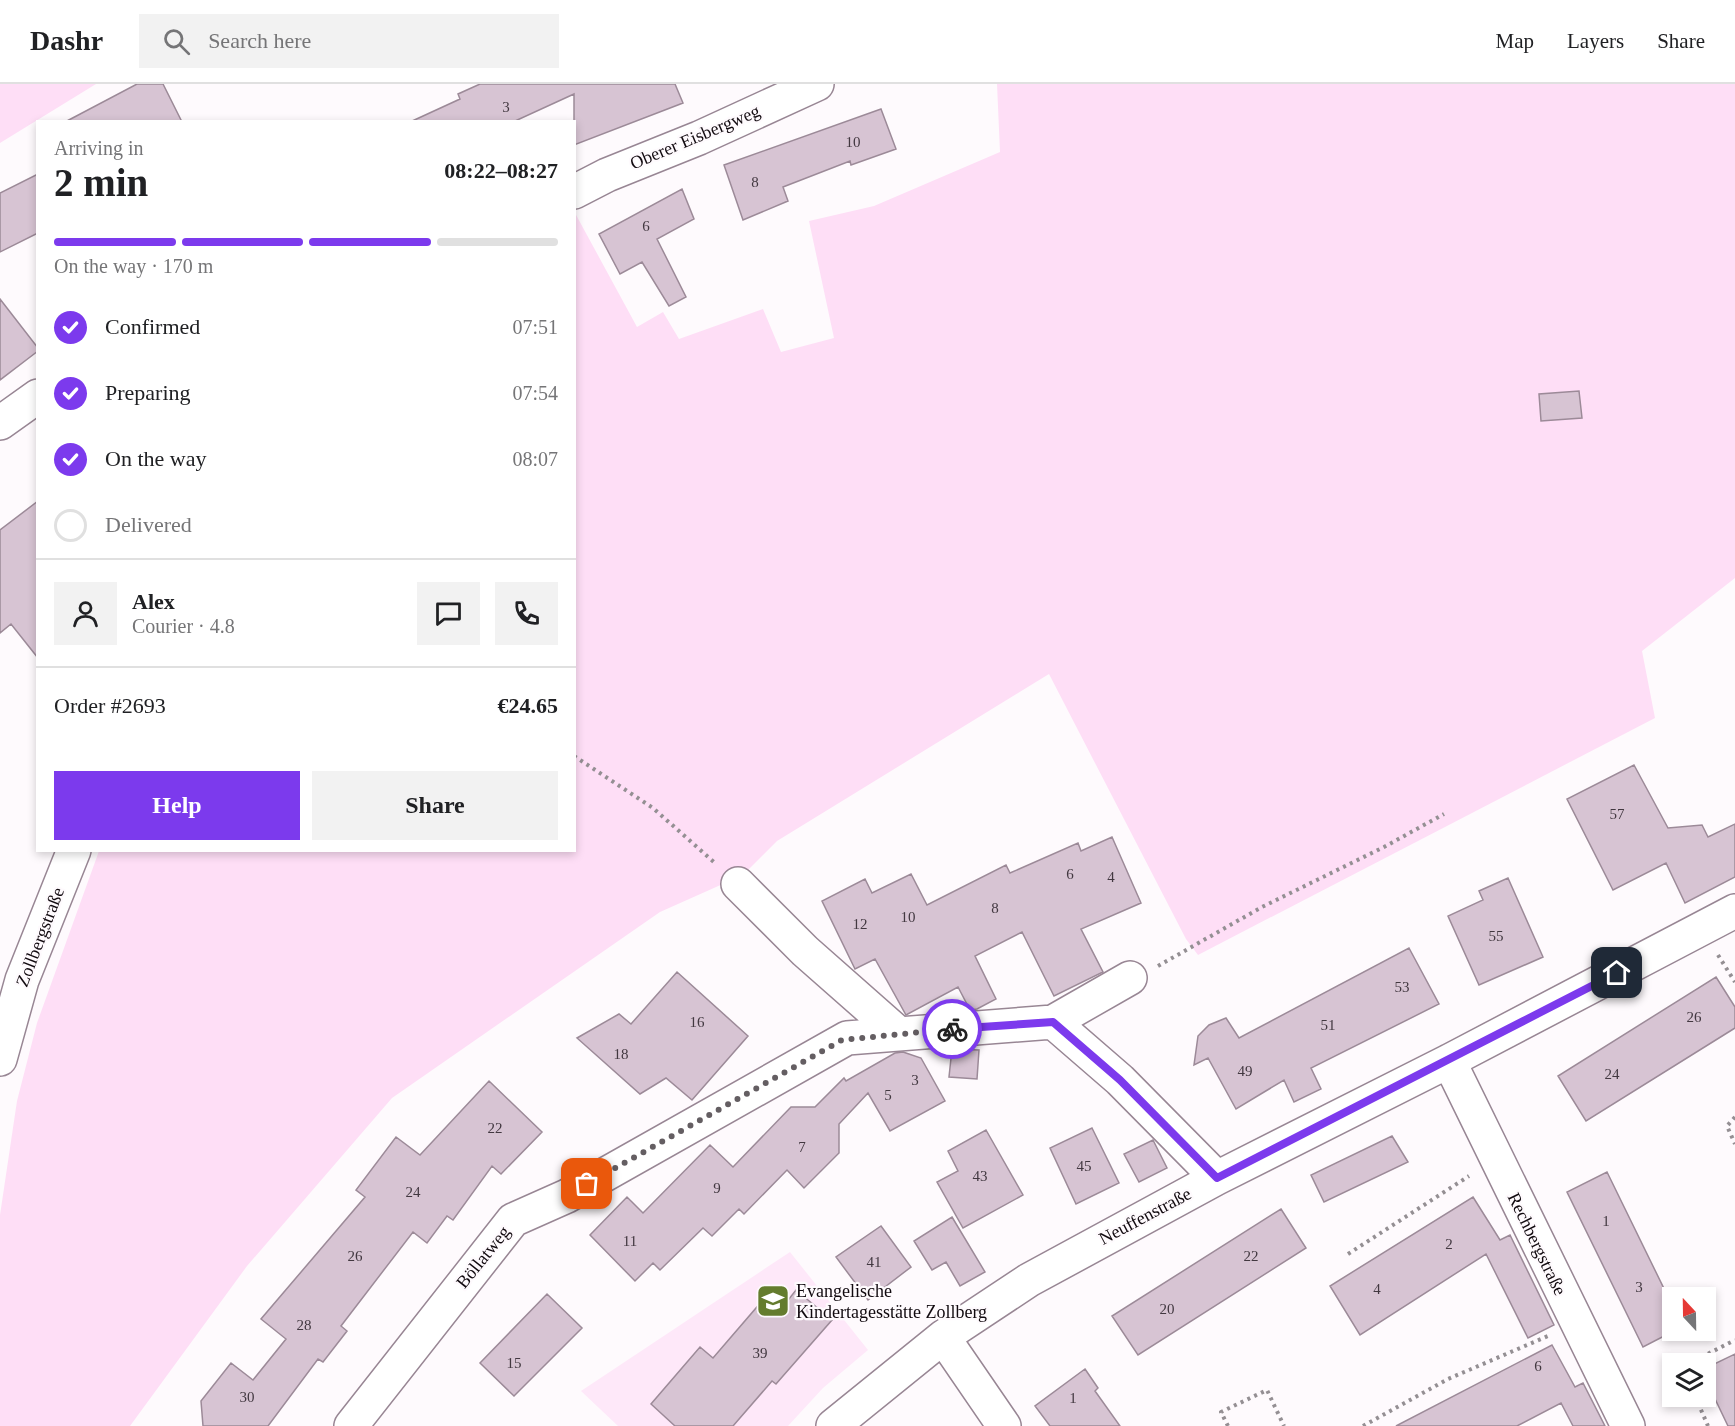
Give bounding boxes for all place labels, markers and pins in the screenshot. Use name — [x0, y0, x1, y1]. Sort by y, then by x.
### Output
pin — [1591, 947, 1642, 998]
pin — [561, 1158, 612, 1209]
place label: Evangelische Kindertagesstätte Zollberg — [796, 1281, 987, 1322]
school or university icon: Evangelische Kindertagesstätte Zollberg — [755, 1283, 791, 1319]

